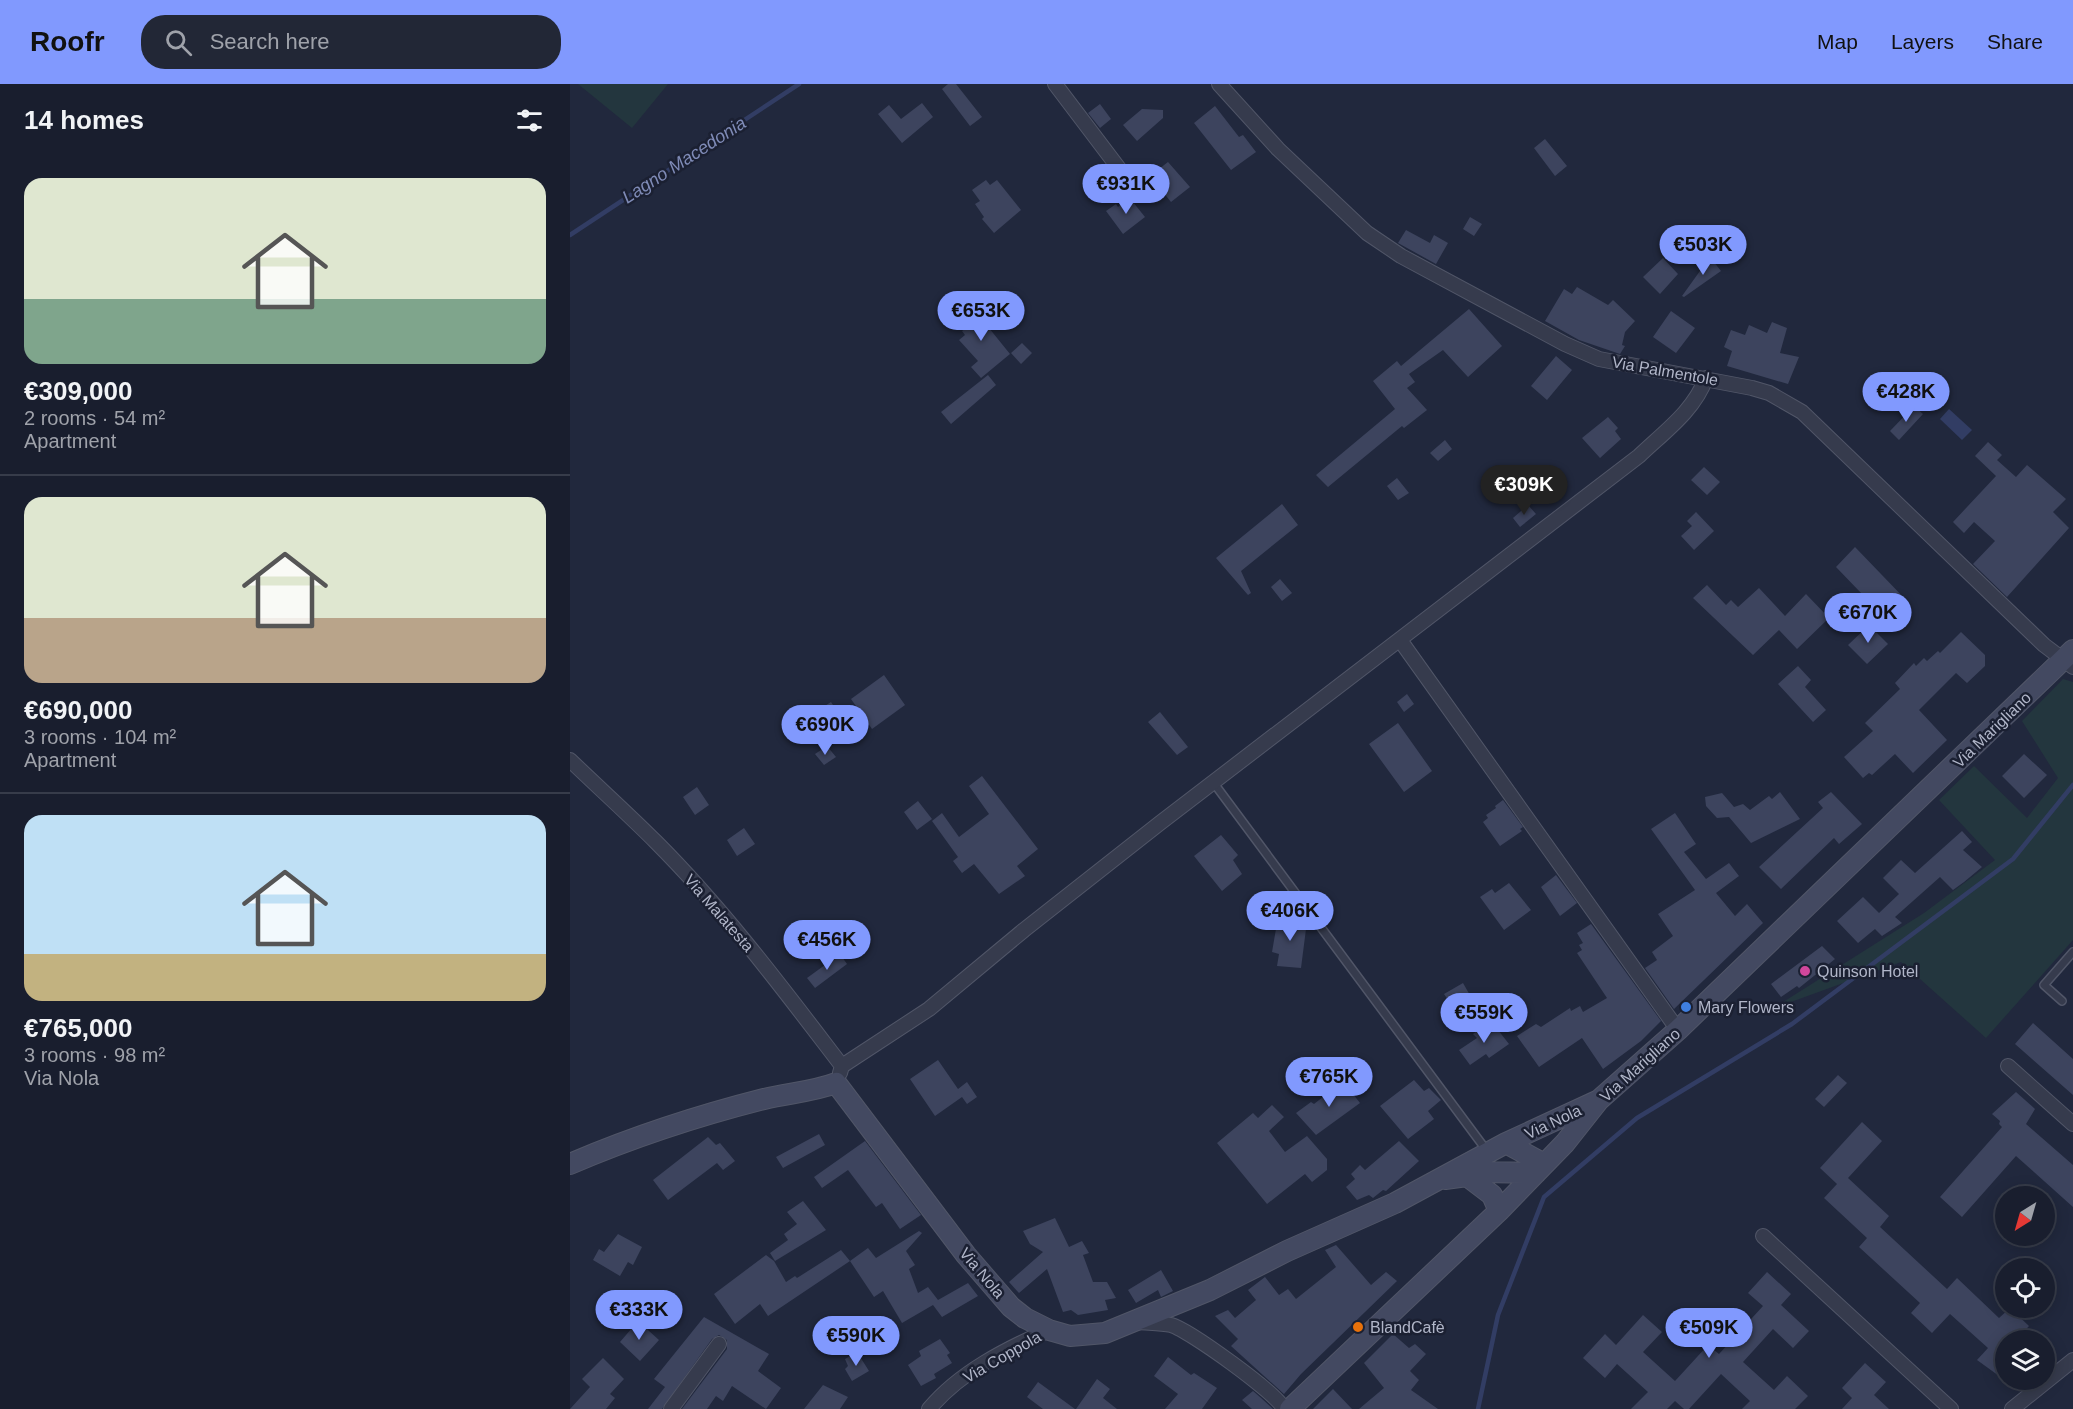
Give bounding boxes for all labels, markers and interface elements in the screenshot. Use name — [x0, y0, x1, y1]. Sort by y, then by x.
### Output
search box — [141, 15, 561, 69]
text: Roofr — [30, 26, 105, 57]
icon: search — [162, 26, 195, 59]
text: Search here — [210, 29, 330, 54]
text: Map — [1817, 30, 1858, 53]
text: Layers — [1891, 30, 1954, 53]
text: Share — [1987, 30, 2043, 53]
icon: filters — [513, 104, 546, 137]
text: 14 homes — [24, 105, 144, 135]
water label: Lagno Macedonia — [619, 113, 749, 207]
pin: €931K — [1084, 164, 1168, 215]
text: €931K — [1097, 172, 1155, 194]
icon: home — [231, 217, 339, 325]
pin: €503K — [1661, 225, 1745, 276]
text: €503K — [1674, 233, 1732, 255]
pin: €653K — [939, 291, 1023, 342]
text: €653K — [952, 299, 1010, 321]
street label: Via Palmentole — [1611, 353, 1719, 389]
pin: €428K — [1864, 372, 1948, 423]
text: €309,000 — [24, 376, 132, 406]
text: €428K — [1877, 380, 1935, 402]
text: 2 rooms · 54 m² — [24, 407, 165, 429]
text: Apartment — [24, 430, 116, 452]
pin: €309K — [1482, 465, 1566, 516]
text: €309K — [1495, 473, 1553, 495]
icon: home — [231, 536, 339, 644]
pin: €670K — [1826, 593, 1910, 644]
text: €670K — [1839, 601, 1897, 623]
street label: Via Marigliano — [1950, 689, 2034, 771]
text: €690,000 — [24, 695, 132, 725]
pin: €690K — [783, 705, 867, 756]
text: €690K — [796, 713, 854, 735]
text: 3 rooms · 104 m² — [24, 726, 176, 748]
text: Apartment — [24, 749, 116, 771]
icon: home — [231, 854, 339, 962]
street label: Via Malatesta — [681, 871, 757, 955]
pin: €406K — [1248, 891, 1332, 942]
text: €406K — [1261, 899, 1319, 921]
pin: €456K — [785, 920, 869, 971]
text: €456K — [798, 928, 856, 950]
place label: Quinson Hotel — [1817, 963, 1918, 980]
marker: Quinson Hotel — [1798, 964, 1812, 978]
pin: €559K — [1442, 993, 1526, 1044]
place label: Mary Flowers — [1698, 999, 1794, 1016]
marker: Mary Flowers — [1679, 1000, 1693, 1014]
text: €559K — [1455, 1001, 1513, 1023]
text: €765,000 — [24, 1013, 132, 1043]
street label: Via Marigliano — [1597, 1025, 1683, 1105]
text: 3 rooms · 98 m² — [24, 1044, 165, 1066]
pin: €765K — [1287, 1057, 1371, 1108]
text: €765K — [1300, 1065, 1358, 1087]
text: Via Nola — [24, 1067, 99, 1089]
street label: Via Nola — [1522, 1102, 1584, 1142]
north arrow — [1995, 1186, 2055, 1246]
map controls — [1995, 1186, 2055, 1390]
street label: Via Nola — [956, 1244, 1008, 1302]
button: locate — [1995, 1258, 2055, 1318]
pin: €333K — [597, 1290, 681, 1341]
text: €333K — [610, 1298, 668, 1320]
pin: €509K — [1667, 1308, 1751, 1359]
pin: €590K — [814, 1316, 898, 1367]
text: €509K — [1680, 1316, 1738, 1338]
place label: BlandCafè — [1370, 1319, 1445, 1336]
marker: BlandCafè — [1351, 1320, 1365, 1334]
text: €590K — [827, 1324, 885, 1346]
street label: Via Coppola — [960, 1328, 1044, 1386]
button: layers — [1995, 1330, 2055, 1390]

